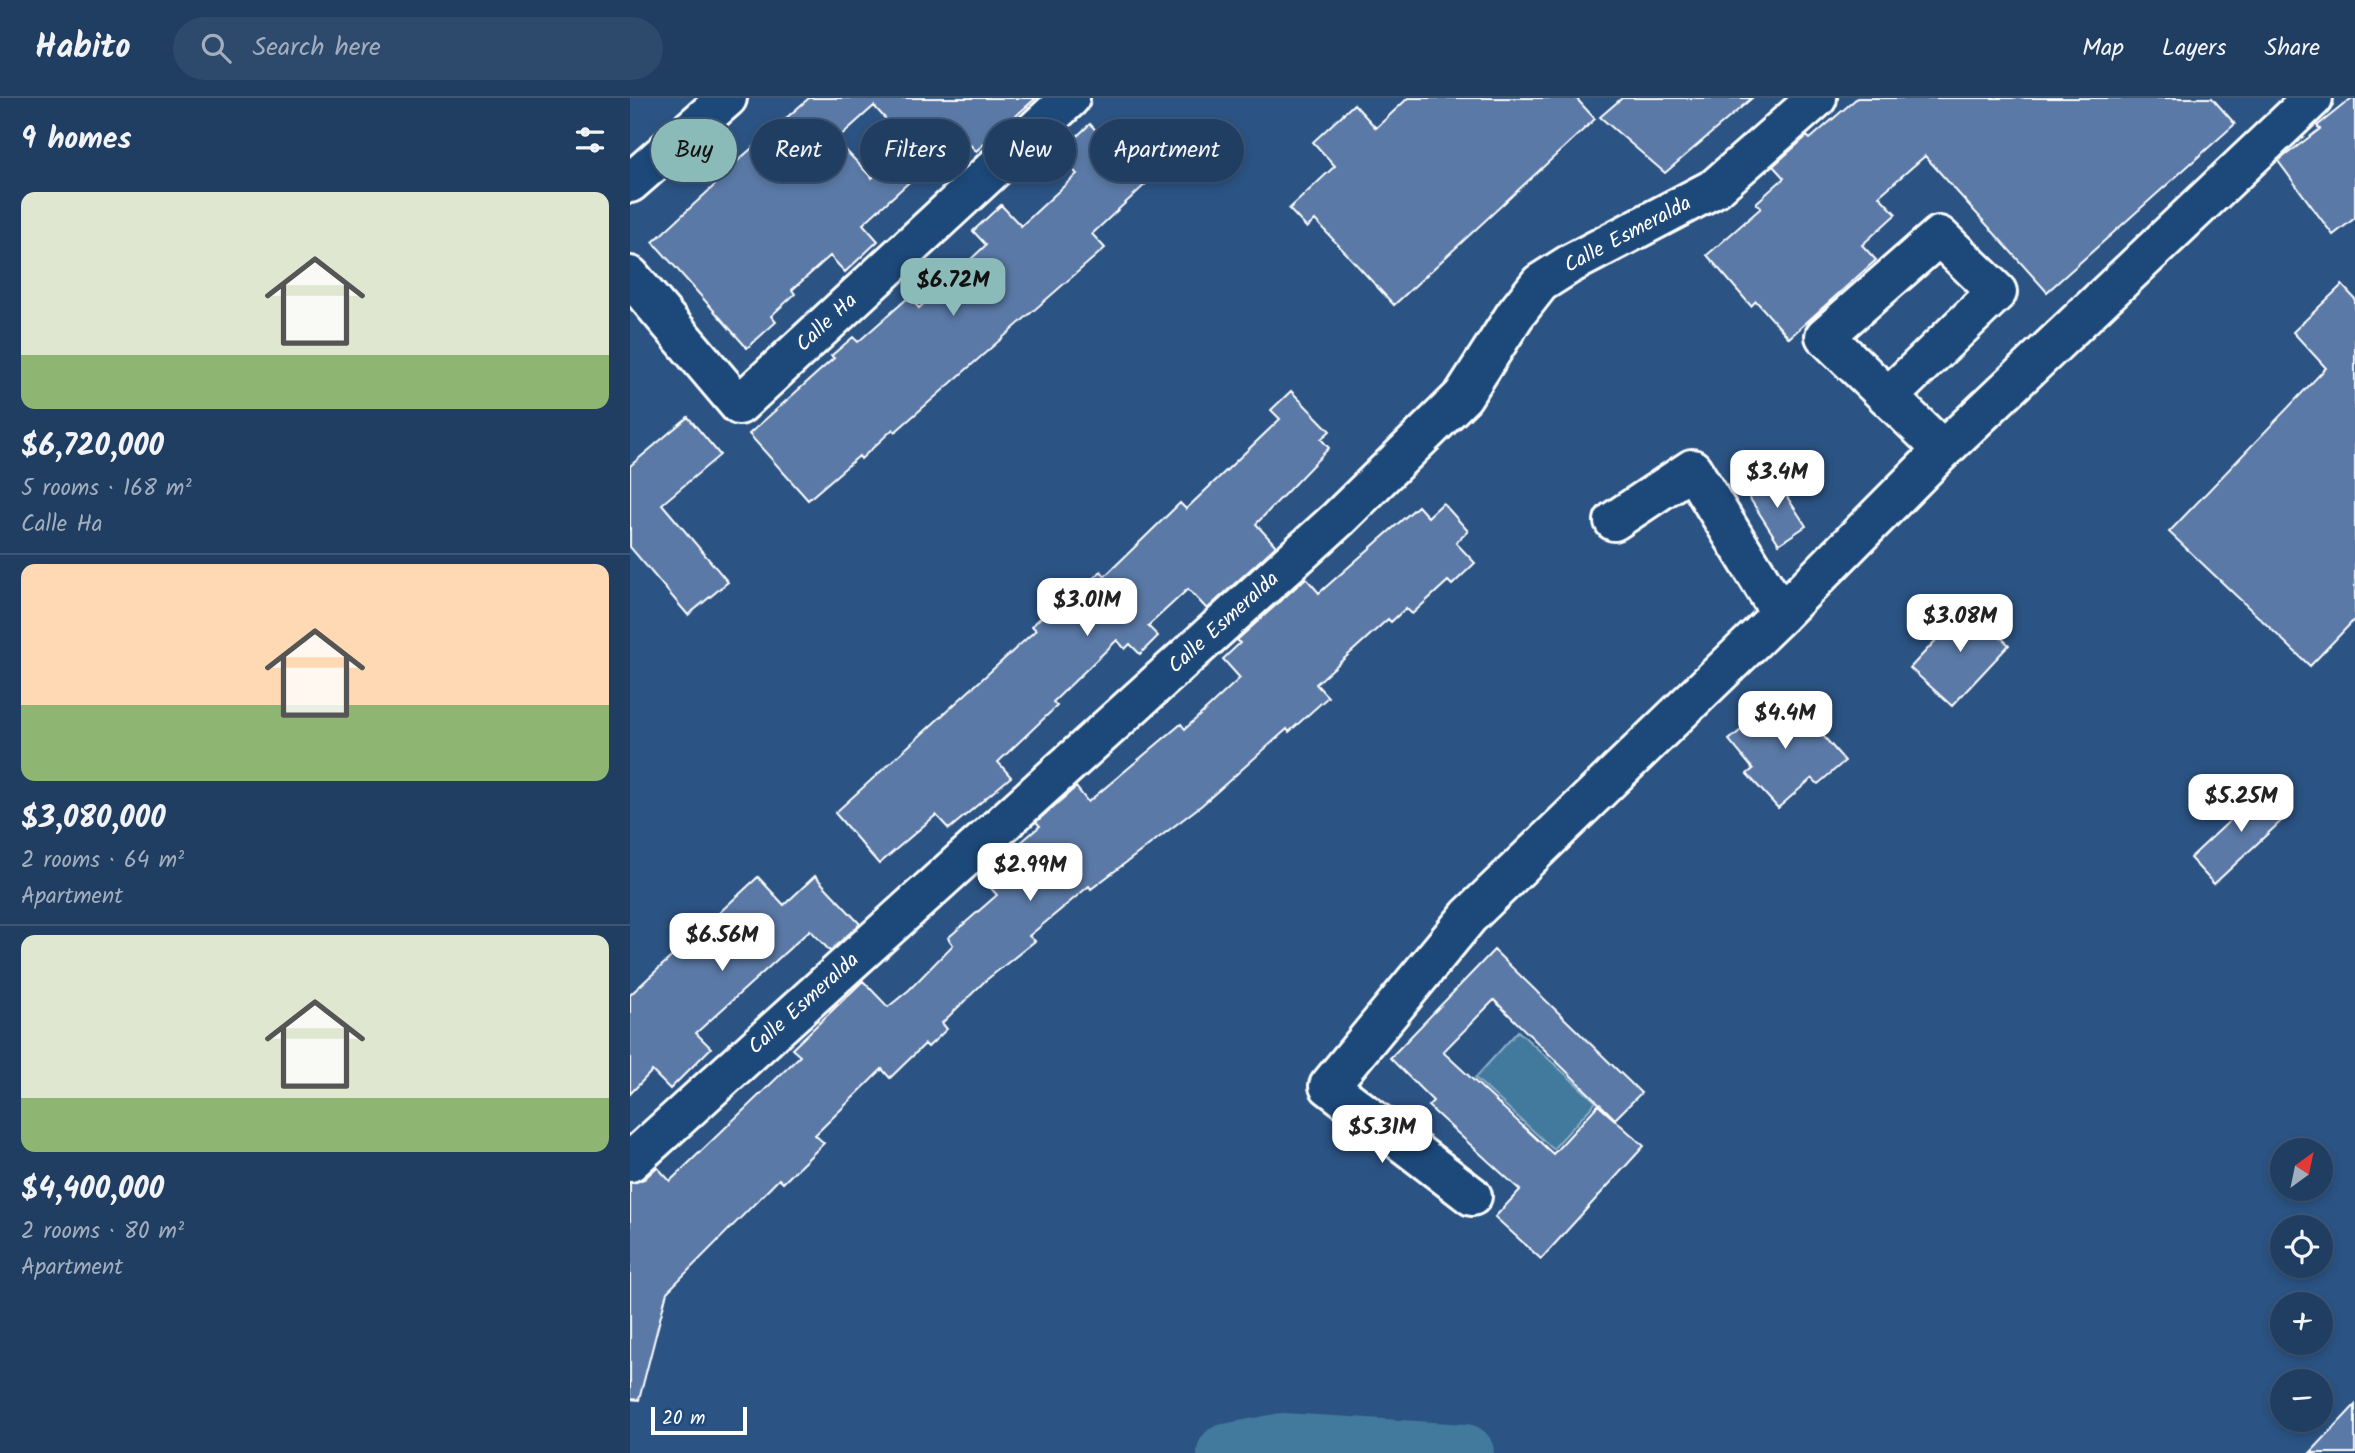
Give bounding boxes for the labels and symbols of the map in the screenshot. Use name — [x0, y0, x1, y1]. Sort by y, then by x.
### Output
street label: Calle Esmeralda — [1558, 188, 1698, 282]
pin: $6.72M — [896, 258, 1010, 318]
street label: Calle Ha — [788, 286, 866, 360]
pin: $3.4M — [1728, 450, 1826, 510]
street label: Calle Esmeralda — [1161, 564, 1287, 682]
pin: $3.01M — [1030, 578, 1144, 638]
pin: $3.08M — [1903, 594, 2017, 654]
pin: $4.4M — [1736, 692, 1834, 751]
pin: $5.25M — [2184, 774, 2298, 834]
pin: $2.99M — [973, 844, 1087, 903]
pin: $6.56M — [665, 914, 779, 973]
street label: Calle Esmeralda — [741, 945, 867, 1063]
pin: $5.31M — [1325, 1105, 1439, 1165]
north arrow — [2270, 1138, 2333, 1200]
scale bar — [651, 1404, 747, 1436]

